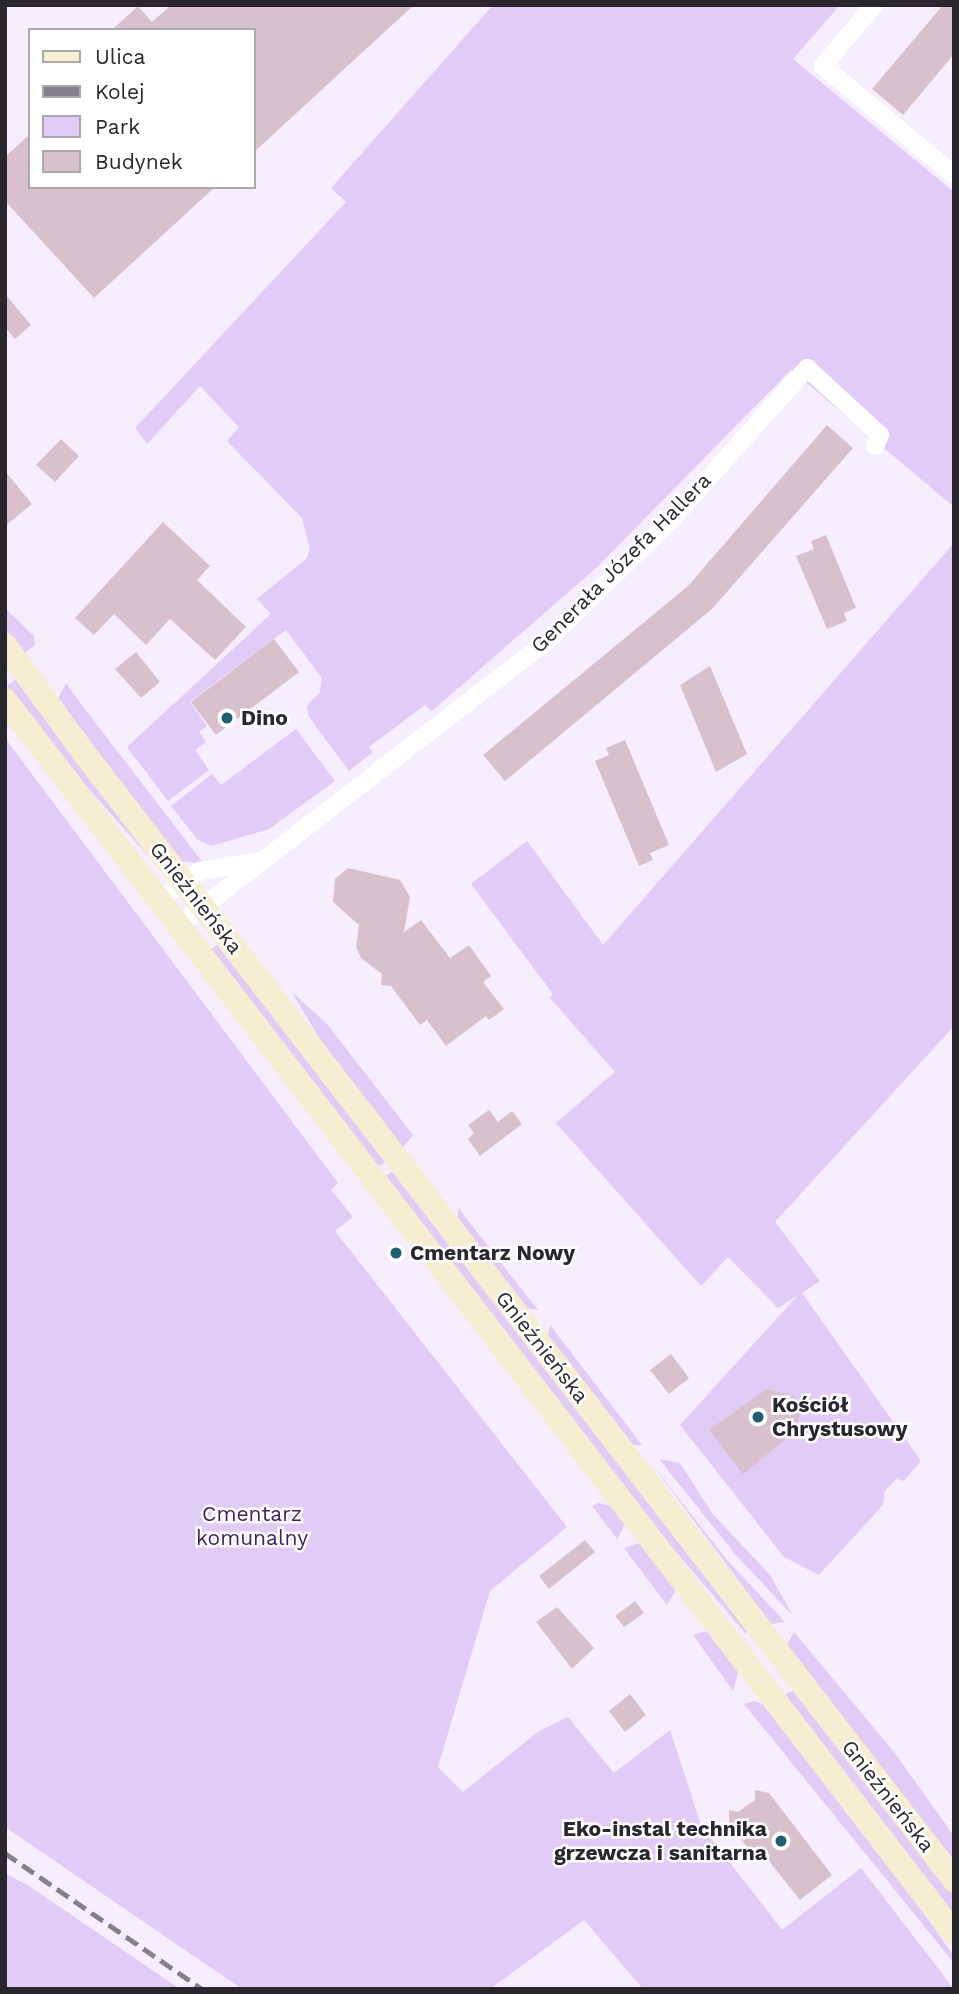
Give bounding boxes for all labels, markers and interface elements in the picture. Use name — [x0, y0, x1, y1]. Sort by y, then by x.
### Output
legend — [28, 28, 256, 189]
text: Ulica — [95, 44, 145, 69]
text: Kolej — [95, 79, 145, 104]
text: Park — [95, 114, 140, 139]
text: Budynek — [95, 149, 183, 174]
street label: Generała Józefa Hallera — [525, 467, 717, 659]
place label: Dino — [241, 705, 288, 731]
marker: Dino — [219, 710, 235, 726]
street label: Gnieźnieńska — [144, 837, 248, 959]
place label: Cmentarz Nowy — [410, 1240, 575, 1266]
marker: Cmentarz Nowy — [388, 1245, 404, 1261]
street label: Gnieźnieńska — [490, 1286, 594, 1408]
place label: Kościół Chrystusowy — [772, 1392, 908, 1442]
marker: Kościół Chrystusowy — [750, 1409, 766, 1425]
park label: Cmentarz komunalny — [196, 1501, 308, 1551]
street label: Gnieźnieńska — [836, 1735, 940, 1857]
place label: Eko-instal technika grzewcza i sanitarna — [554, 1816, 767, 1866]
marker: Eko-instal technika grzewcza i sanitarna — [773, 1833, 789, 1849]

